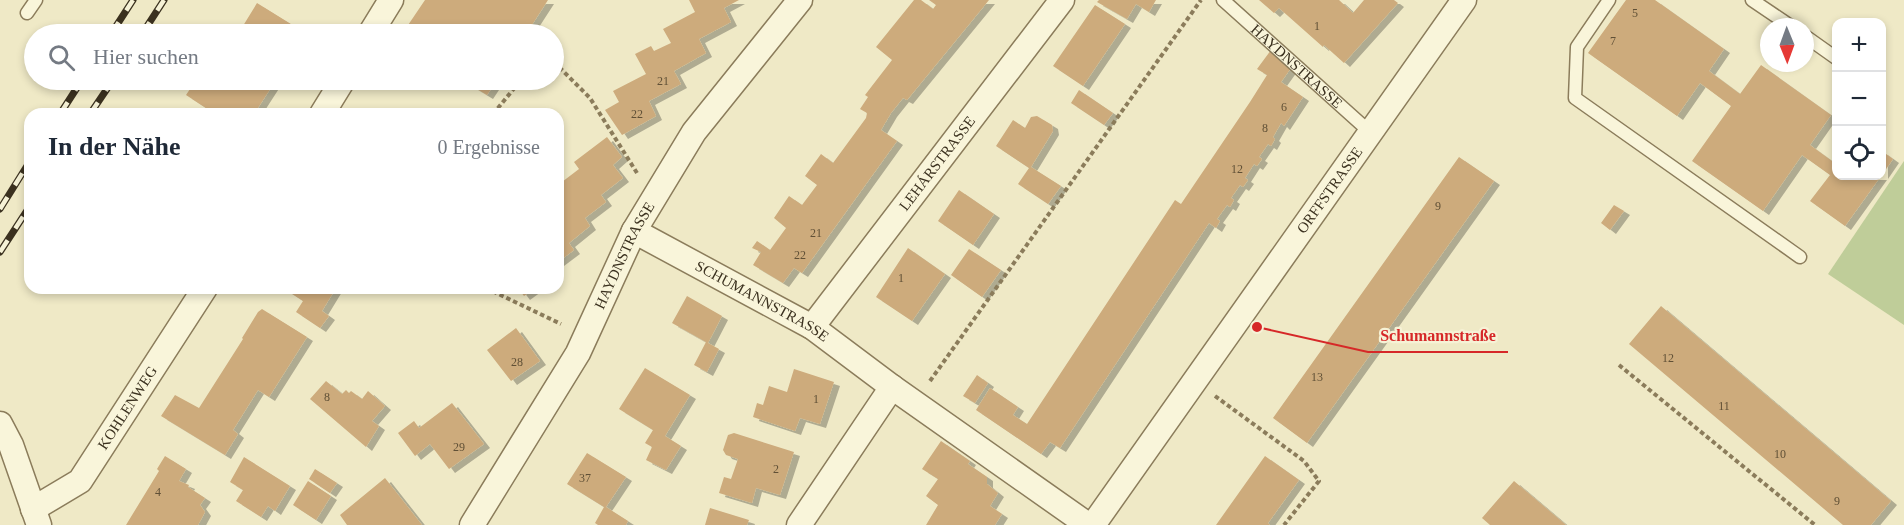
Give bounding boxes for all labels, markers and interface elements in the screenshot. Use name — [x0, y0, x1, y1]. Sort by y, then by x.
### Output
house number: 5 — [1632, 6, 1638, 20]
north arrow — [1760, 18, 1814, 72]
map controls — [1832, 18, 1886, 180]
button: + — [1832, 18, 1886, 72]
house number: 1 — [1314, 19, 1320, 33]
street label: HAYDNSTRASSE — [1248, 21, 1346, 111]
search box — [24, 24, 564, 90]
house number: 7 — [1610, 34, 1616, 48]
icon: search — [45, 41, 78, 74]
text: Hier suchen — [93, 44, 199, 69]
button: − — [1832, 72, 1886, 126]
house number: 21 — [657, 74, 669, 88]
house number: 6 — [1281, 100, 1287, 114]
house number: 22 — [631, 107, 643, 121]
street label: LEHÁRSTRASSE — [896, 113, 978, 214]
house number: 8 — [1262, 121, 1268, 135]
button: locate — [1832, 126, 1886, 180]
text: In der Nähe — [48, 132, 180, 161]
text: 0 Ergebnisse — [438, 136, 540, 158]
street label: ORFFSTRASSE — [1294, 144, 1366, 236]
house number: 12 — [1231, 162, 1243, 176]
street label: HAYDNSTRASSE — [591, 199, 658, 311]
house number: 9 — [1435, 199, 1441, 213]
house number: 21 — [810, 226, 822, 240]
house number: 22 — [794, 248, 806, 262]
street label: SCHUMANNSTRASSE — [693, 258, 832, 345]
house number: 1 — [898, 271, 904, 285]
callout: Schumannstraße — [1368, 318, 1508, 352]
text: Schumannstraße — [1380, 327, 1496, 344]
house number: 12 — [1662, 351, 1674, 365]
house number: 28 — [511, 355, 523, 369]
street label: KOHLENWEG — [95, 363, 160, 452]
house number: 13 — [1311, 370, 1323, 384]
house number: 8 — [324, 390, 330, 404]
house number: 1 — [813, 392, 819, 406]
house number: 11 — [1718, 399, 1730, 413]
house number: 29 — [453, 440, 465, 454]
house number: 10 — [1774, 447, 1786, 461]
house number: 2 — [773, 462, 779, 476]
house number: 37 — [579, 471, 591, 485]
house number: 4 — [155, 485, 161, 499]
house number: 9 — [1834, 494, 1840, 508]

